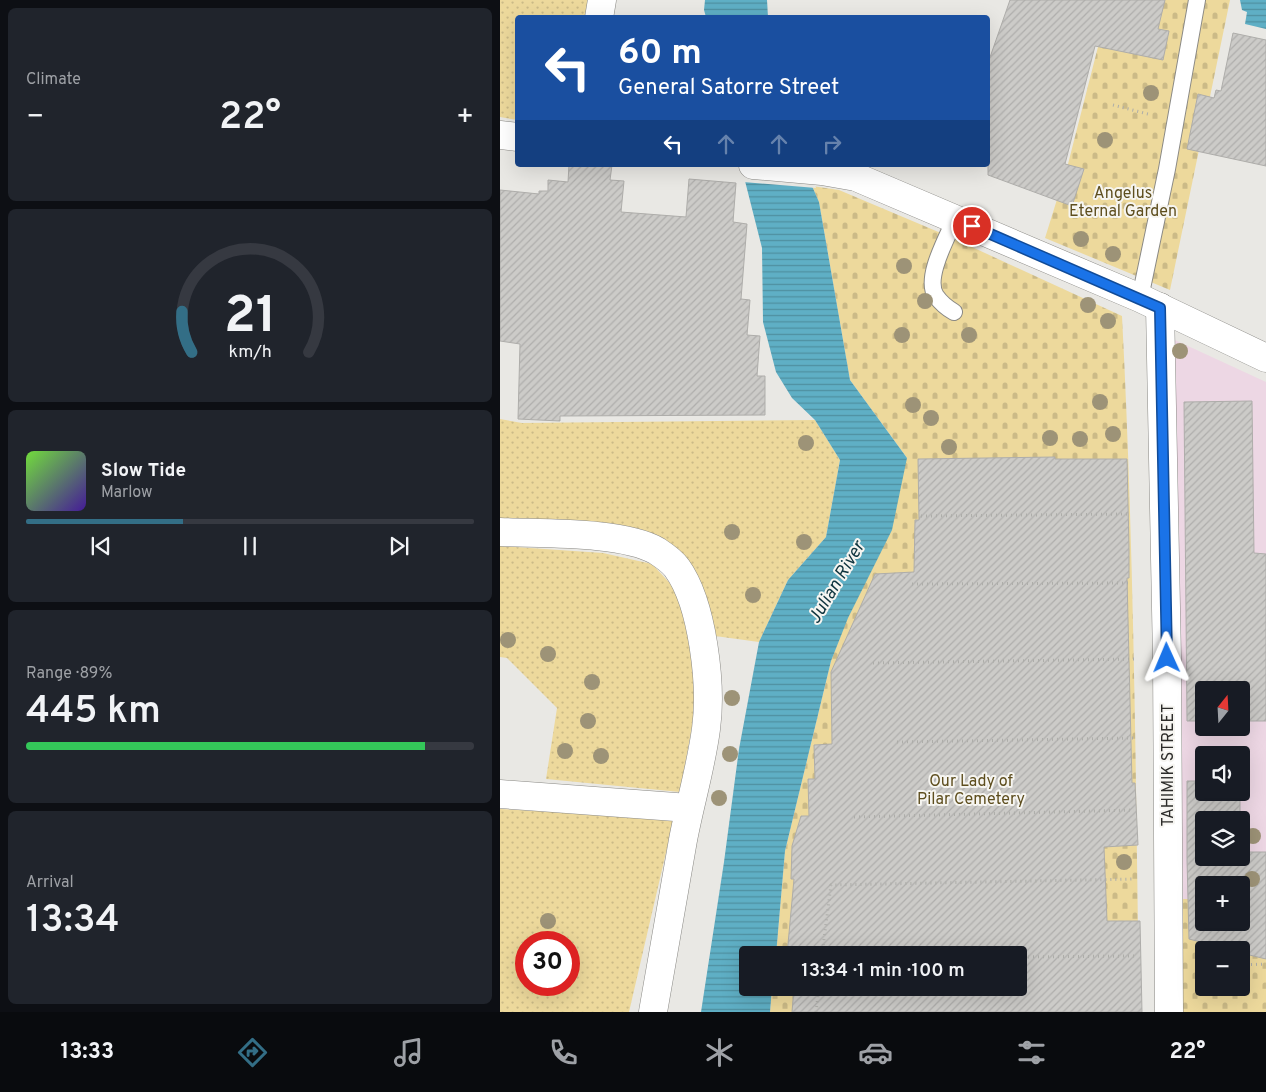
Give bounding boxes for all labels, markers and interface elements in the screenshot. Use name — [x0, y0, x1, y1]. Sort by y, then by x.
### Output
text: 60 m — [618, 32, 702, 76]
icon: left — [535, 35, 600, 100]
text: Climate — [26, 70, 81, 90]
text: General Satorre Street — [618, 75, 839, 102]
text: 22° — [219, 94, 281, 143]
text: − — [26, 100, 44, 136]
text: + — [456, 100, 474, 136]
icon: left — [659, 130, 687, 158]
icon: ahead — [712, 130, 740, 158]
icon: ahead — [765, 130, 793, 158]
icon: right — [818, 130, 846, 158]
park label: Angelus Eternal Garden — [1069, 184, 1177, 222]
pin — [951, 205, 993, 247]
icon: arrive — [958, 212, 986, 240]
text: 21 — [224, 285, 276, 351]
text: km/h — [228, 341, 272, 364]
text: Slow Tide — [101, 459, 186, 483]
text: Marlow — [101, 483, 153, 503]
icon: previous — [87, 532, 115, 560]
icon: pause — [236, 532, 264, 560]
icon: next — [385, 532, 413, 560]
water label: Julian River — [804, 535, 872, 628]
position arrow — [1140, 631, 1192, 683]
text: Range · 89% — [26, 664, 112, 684]
north arrow — [1195, 681, 1250, 736]
map controls — [1195, 681, 1250, 996]
text: 445 km — [26, 688, 161, 737]
street label: TAHIMIK STREET — [1159, 704, 1179, 826]
button: sound — [1195, 746, 1250, 801]
park label: Our Lady of Pilar Cemetery — [917, 772, 1025, 810]
button: layers — [1195, 811, 1250, 866]
text: Arrival — [26, 873, 74, 893]
button: + — [1195, 876, 1250, 931]
text: 13:34 — [26, 897, 120, 946]
speed limit sign: 30 — [515, 931, 580, 996]
button: − — [1195, 941, 1250, 996]
text: 13:34 · 1 min · 100 m — [801, 959, 965, 983]
icon: directions — [235, 1035, 270, 1070]
icon: music — [391, 1035, 426, 1070]
icon: phone — [546, 1035, 581, 1070]
icon: climate — [702, 1035, 737, 1070]
icon: car — [858, 1035, 893, 1070]
icon: filters — [1014, 1035, 1049, 1070]
text: 13:33 — [60, 1039, 114, 1066]
text: 22° — [1169, 1039, 1206, 1066]

